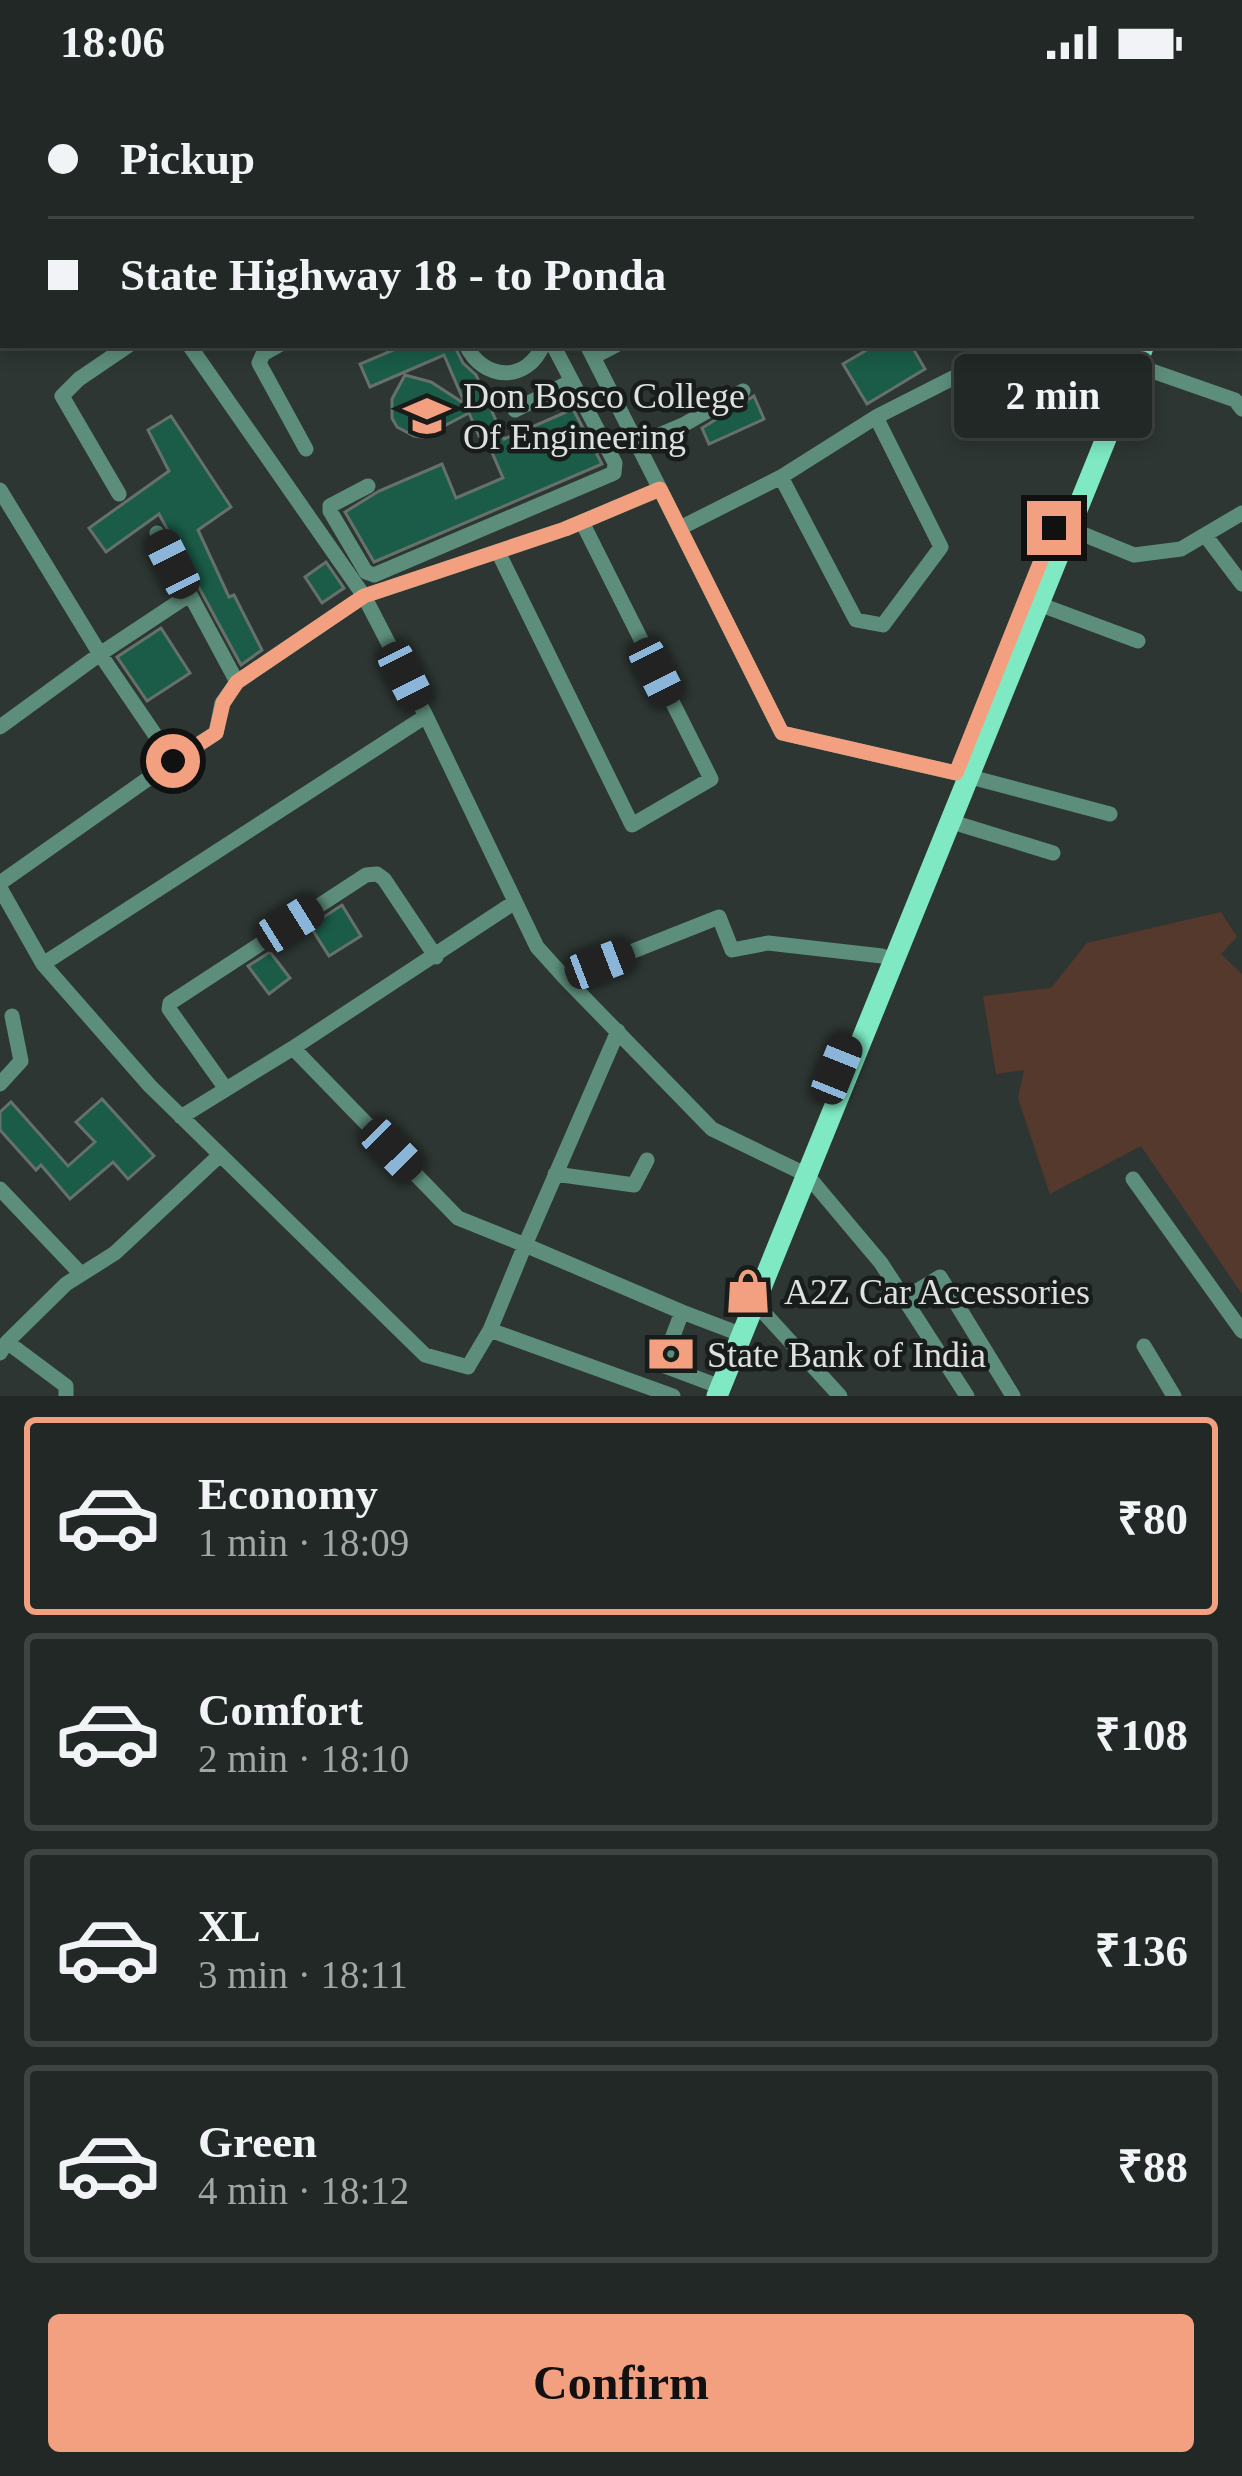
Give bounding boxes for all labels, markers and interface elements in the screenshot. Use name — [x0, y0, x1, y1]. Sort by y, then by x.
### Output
text: 18:06 — [60, 17, 165, 67]
text: Pickup — [120, 134, 255, 184]
text: State Highway 18 - to Ponda — [120, 250, 666, 300]
callout: 2 min — [955, 354, 1153, 438]
text: 2 min — [1006, 374, 1100, 417]
place label: Don Bosco College Of Engineering — [463, 376, 745, 457]
school or university icon: Don Bosco College Of Engineering — [402, 391, 452, 441]
route end — [1027, 501, 1081, 555]
car — [141, 524, 205, 604]
car — [624, 632, 688, 712]
car — [373, 636, 437, 716]
route start — [146, 734, 200, 788]
car — [250, 890, 330, 958]
car — [560, 934, 640, 994]
car — [807, 1029, 867, 1109]
car — [354, 1112, 430, 1188]
shop icon: A2Z Car Accessories — [723, 1266, 773, 1316]
place label: A2Z Car Accessories — [784, 1272, 1090, 1312]
bank icon: State Bank of India — [646, 1329, 696, 1379]
place label: State Bank of India — [707, 1335, 986, 1375]
icon: car — [54, 1462, 162, 1570]
text: Economy — [198, 1469, 378, 1519]
text: ₹80 — [1117, 1494, 1188, 1544]
text: 1 min · 18:09 — [198, 1521, 409, 1564]
icon: car — [54, 1678, 162, 1786]
text: Comfort — [198, 1685, 363, 1735]
text: ₹108 — [1095, 1710, 1188, 1760]
text: 2 min · 18:10 — [198, 1737, 409, 1780]
icon: car — [54, 1894, 162, 2002]
text: XL — [198, 1901, 261, 1951]
text: ₹136 — [1095, 1926, 1188, 1976]
text: 3 min · 18:11 — [198, 1953, 408, 1996]
icon: car — [54, 2110, 162, 2218]
text: Green — [198, 2117, 317, 2167]
text: ₹88 — [1117, 2142, 1188, 2192]
text: 4 min · 18:12 — [198, 2169, 409, 2212]
button: Confirm — [48, 2314, 1194, 2452]

